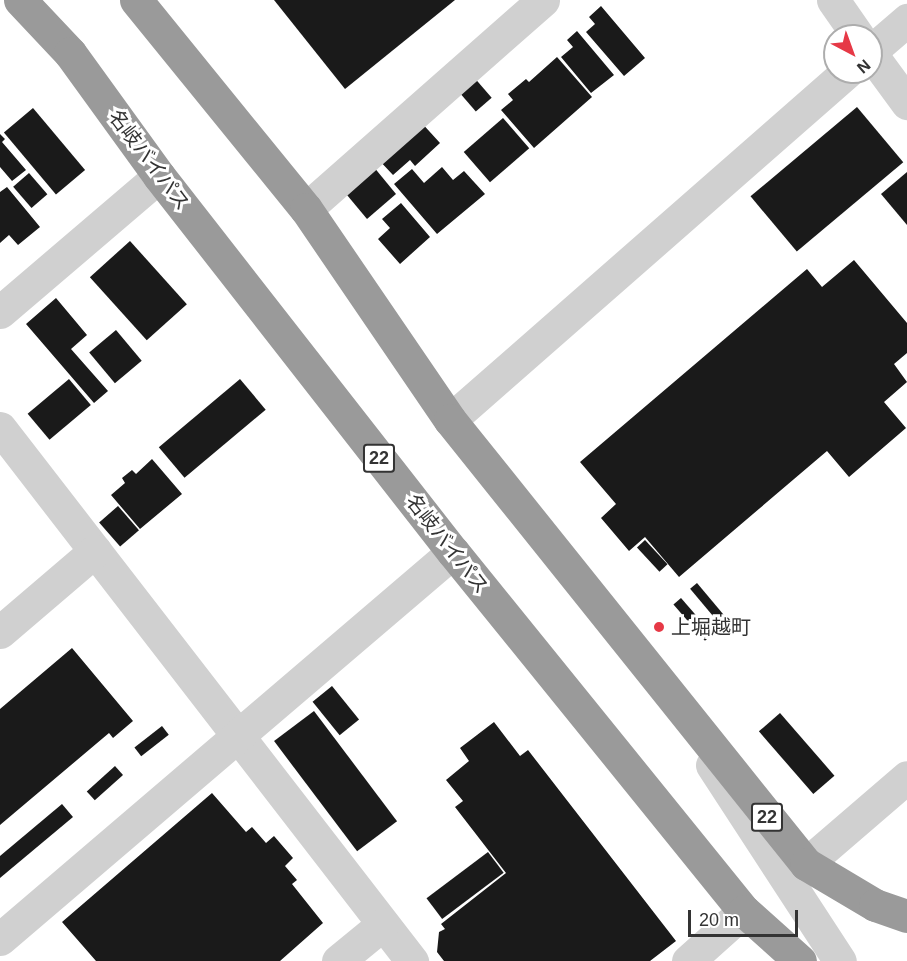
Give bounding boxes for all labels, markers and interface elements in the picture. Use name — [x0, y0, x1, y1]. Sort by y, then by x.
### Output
north arrow — [823, 24, 883, 84]
text: N — [854, 56, 874, 77]
street label: 名岐バイパス — [103, 105, 195, 215]
road number: 22 — [362, 443, 395, 473]
street label: 名岐バイパス — [401, 489, 493, 599]
place label: 上堀越町 — [671, 615, 751, 639]
marker: 上堀越町 — [652, 620, 666, 634]
road number: 22 — [750, 802, 783, 832]
scale bar — [691, 898, 800, 936]
text: 20 m — [699, 910, 739, 930]

